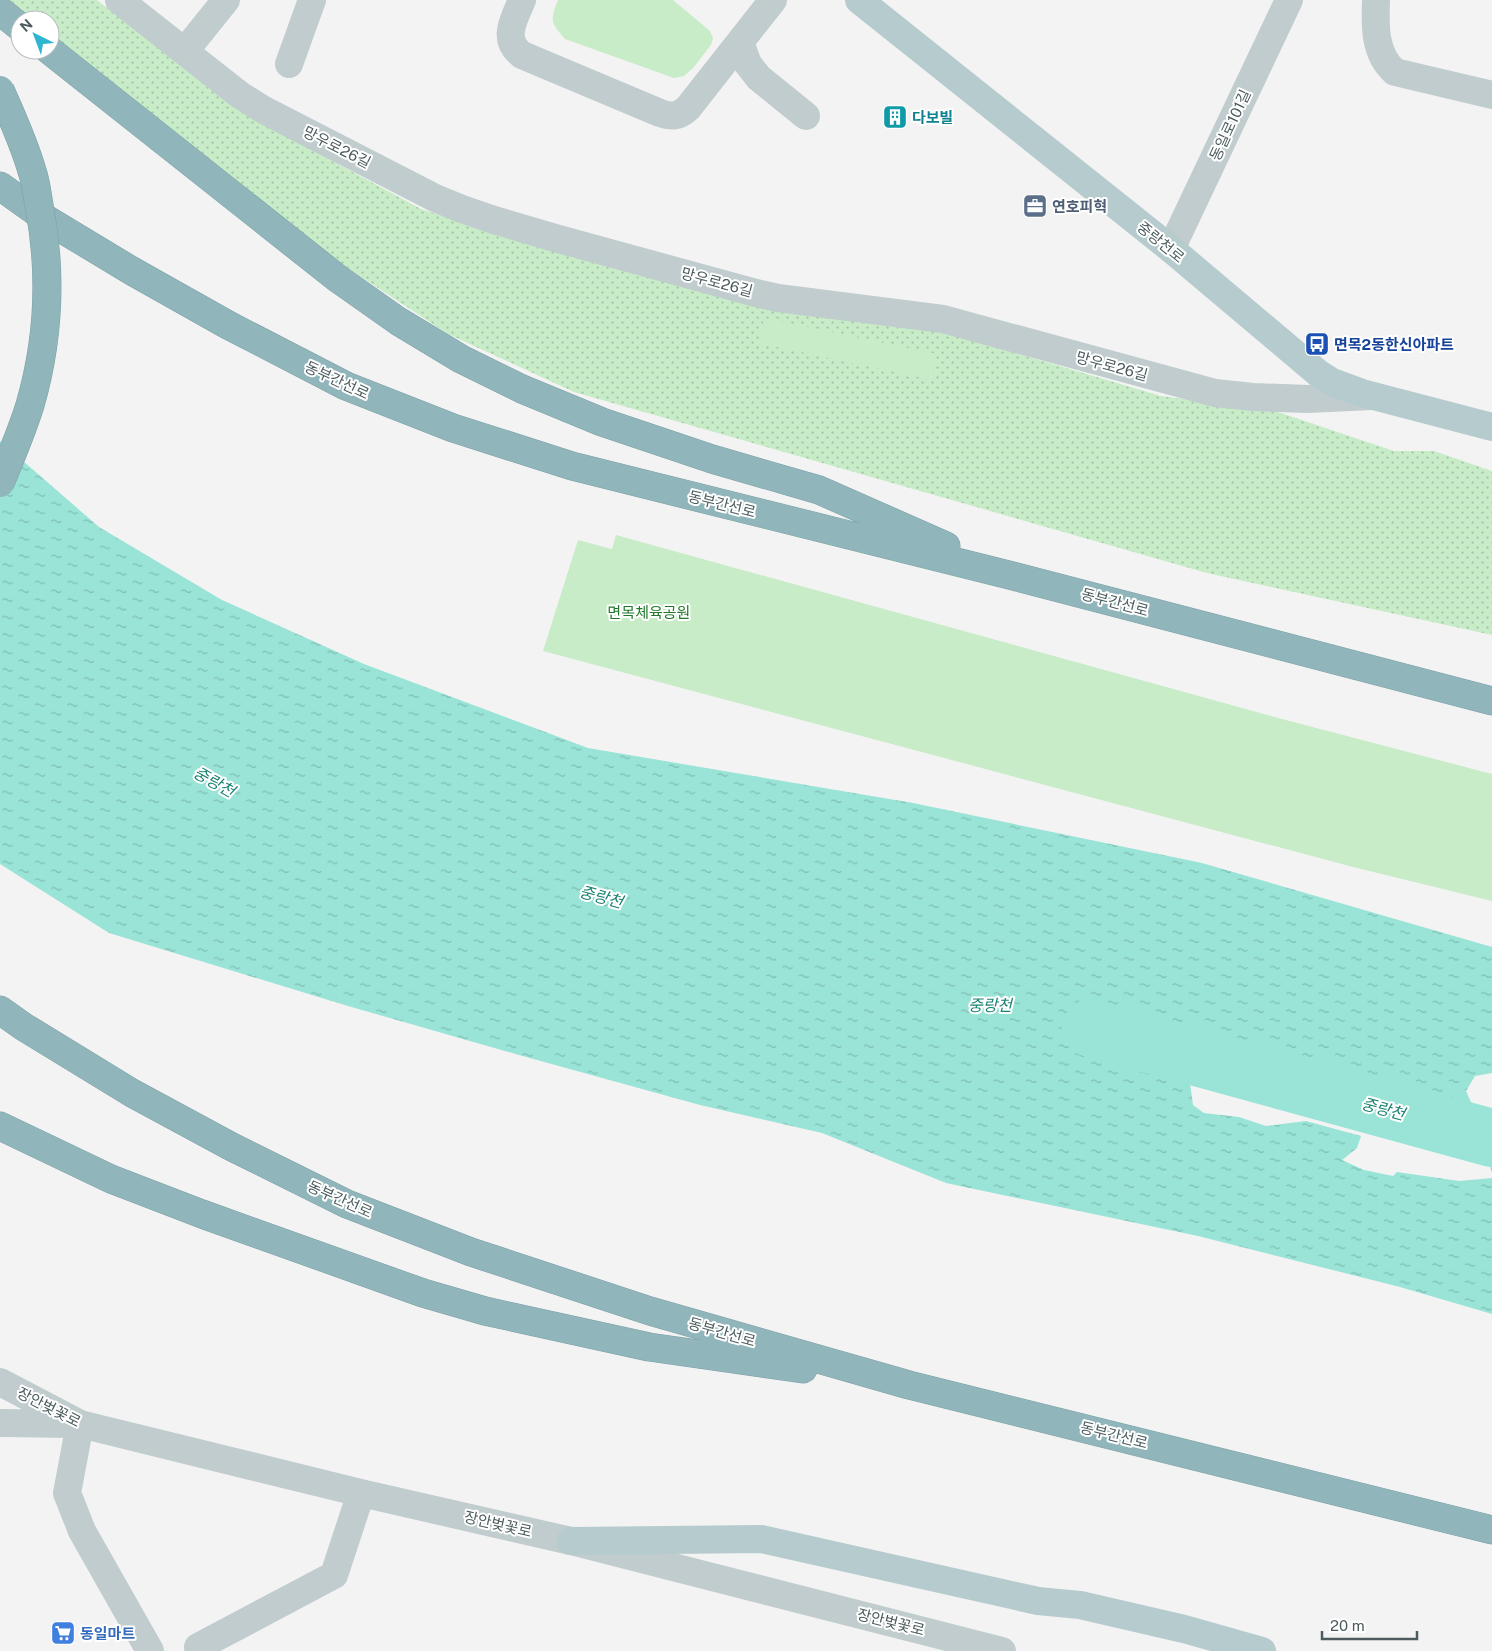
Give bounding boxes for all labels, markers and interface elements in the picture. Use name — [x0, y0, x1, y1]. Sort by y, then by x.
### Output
north arrow — [10, 10, 60, 60]
text: N — [17, 16, 36, 35]
street label: 동일로101길 — [1206, 87, 1254, 163]
building icon: 다보빌 — [882, 104, 908, 130]
place label: 다보빌 — [912, 109, 953, 126]
street label: 망우로26길 — [300, 123, 374, 171]
office icon: 연호피혁 — [1022, 193, 1048, 219]
place label: 연호피혁 — [1052, 198, 1107, 215]
street label: 중랑천로 — [1134, 218, 1188, 266]
street label: 망우로26길 — [679, 264, 755, 300]
bus stop icon: 면목2동한신아파트 — [1304, 331, 1330, 357]
place label: 면목2동한신아파트 — [1334, 336, 1454, 353]
street label: 망우로26길 — [1074, 348, 1150, 384]
street label: 동부간선로 — [302, 358, 372, 402]
street label: 동부간선로 — [686, 487, 758, 521]
street label: 동부간선로 — [1079, 585, 1151, 619]
park label: 면목체육공원 — [608, 604, 690, 621]
water label: 중랑천 — [190, 763, 240, 802]
water label: 중랑천 — [577, 882, 627, 912]
water label: 중랑천 — [968, 996, 1014, 1015]
water label: 중랑천 — [1359, 1094, 1409, 1124]
street label: 동부간선로 — [305, 1177, 375, 1221]
street label: 동부간선로 — [686, 1314, 758, 1350]
street label: 장안벚꽃로 — [14, 1384, 84, 1430]
street label: 동부간선로 — [1078, 1418, 1150, 1452]
street label: 장안벚꽃로 — [462, 1508, 534, 1540]
street label: 장안벚꽃로 — [855, 1605, 927, 1639]
scale bar — [1322, 1608, 1417, 1640]
text: 20 m — [1330, 1617, 1365, 1634]
supermarket icon: 동일마트 — [50, 1620, 76, 1646]
place label: 동일마트 — [80, 1625, 135, 1642]

